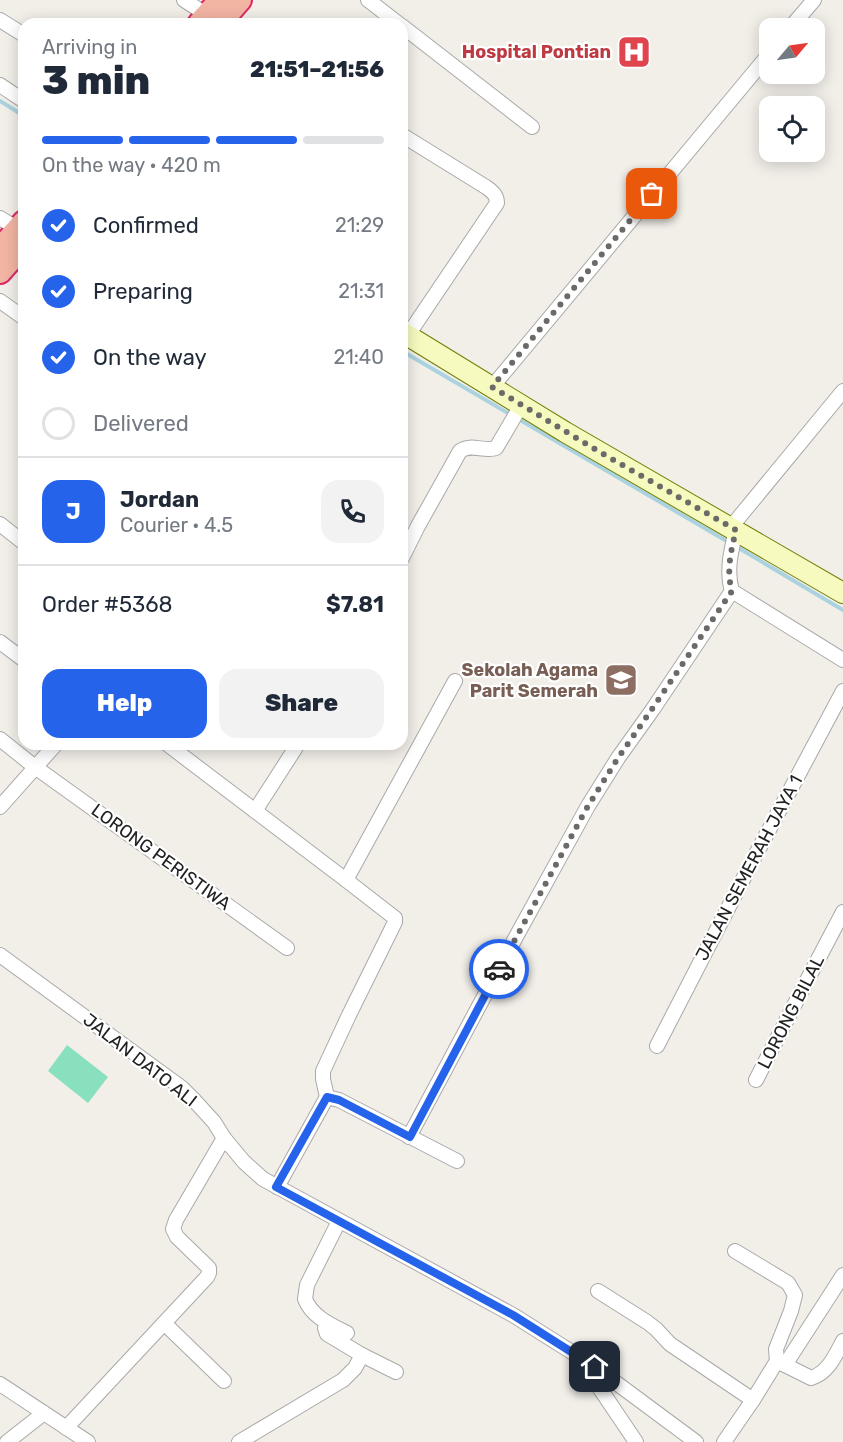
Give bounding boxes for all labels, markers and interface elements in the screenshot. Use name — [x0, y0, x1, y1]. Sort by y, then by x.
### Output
north arrow — [759, 18, 825, 84]
map controls — [759, 18, 825, 162]
hospital icon: Hospital Pontian — [616, 34, 652, 70]
text: Arriving in — [42, 35, 137, 59]
place label: Hospital Pontian — [462, 41, 611, 63]
text: 21:51–21:56 — [250, 56, 384, 83]
text: 3 min — [42, 58, 150, 104]
button: locate — [759, 96, 825, 162]
text: On the way · 420 m — [42, 153, 221, 177]
pin — [626, 168, 677, 219]
icon: bag — [635, 177, 668, 210]
icon: check — [42, 209, 75, 242]
text: Confirmed — [93, 212, 199, 239]
text: 21:29 — [335, 213, 384, 237]
icon: check — [42, 275, 75, 308]
text: Preparing — [93, 278, 193, 305]
text: 21:31 — [338, 279, 384, 303]
icon: check — [42, 341, 75, 374]
text: On the way — [93, 344, 207, 371]
text: 21:40 — [333, 345, 384, 369]
text: Delivered — [93, 410, 189, 437]
button: phone — [321, 480, 384, 543]
text: Jordan — [120, 486, 199, 513]
text: J — [66, 498, 81, 525]
text: Courier · 4.5 — [120, 513, 233, 537]
text: Order #5368 — [42, 591, 173, 618]
text: $7.81 — [326, 591, 384, 618]
place label: Sekolah Agama Parit Semerah — [462, 659, 598, 702]
school or university icon: Sekolah Agama Parit Semerah — [603, 662, 639, 698]
button: Help — [42, 669, 207, 738]
button: Share — [219, 669, 384, 738]
street label: JALAN SEMERAH JAYA 1 — [691, 772, 807, 964]
street label: LORONG PERISTIWA — [87, 799, 235, 915]
courier — [469, 939, 529, 999]
street label: LORONG BILAL — [753, 952, 829, 1072]
icon: car — [483, 953, 516, 986]
street label: JALAN DATO ALI — [79, 1009, 201, 1111]
pin — [569, 1341, 620, 1392]
icon: home — [578, 1350, 611, 1383]

